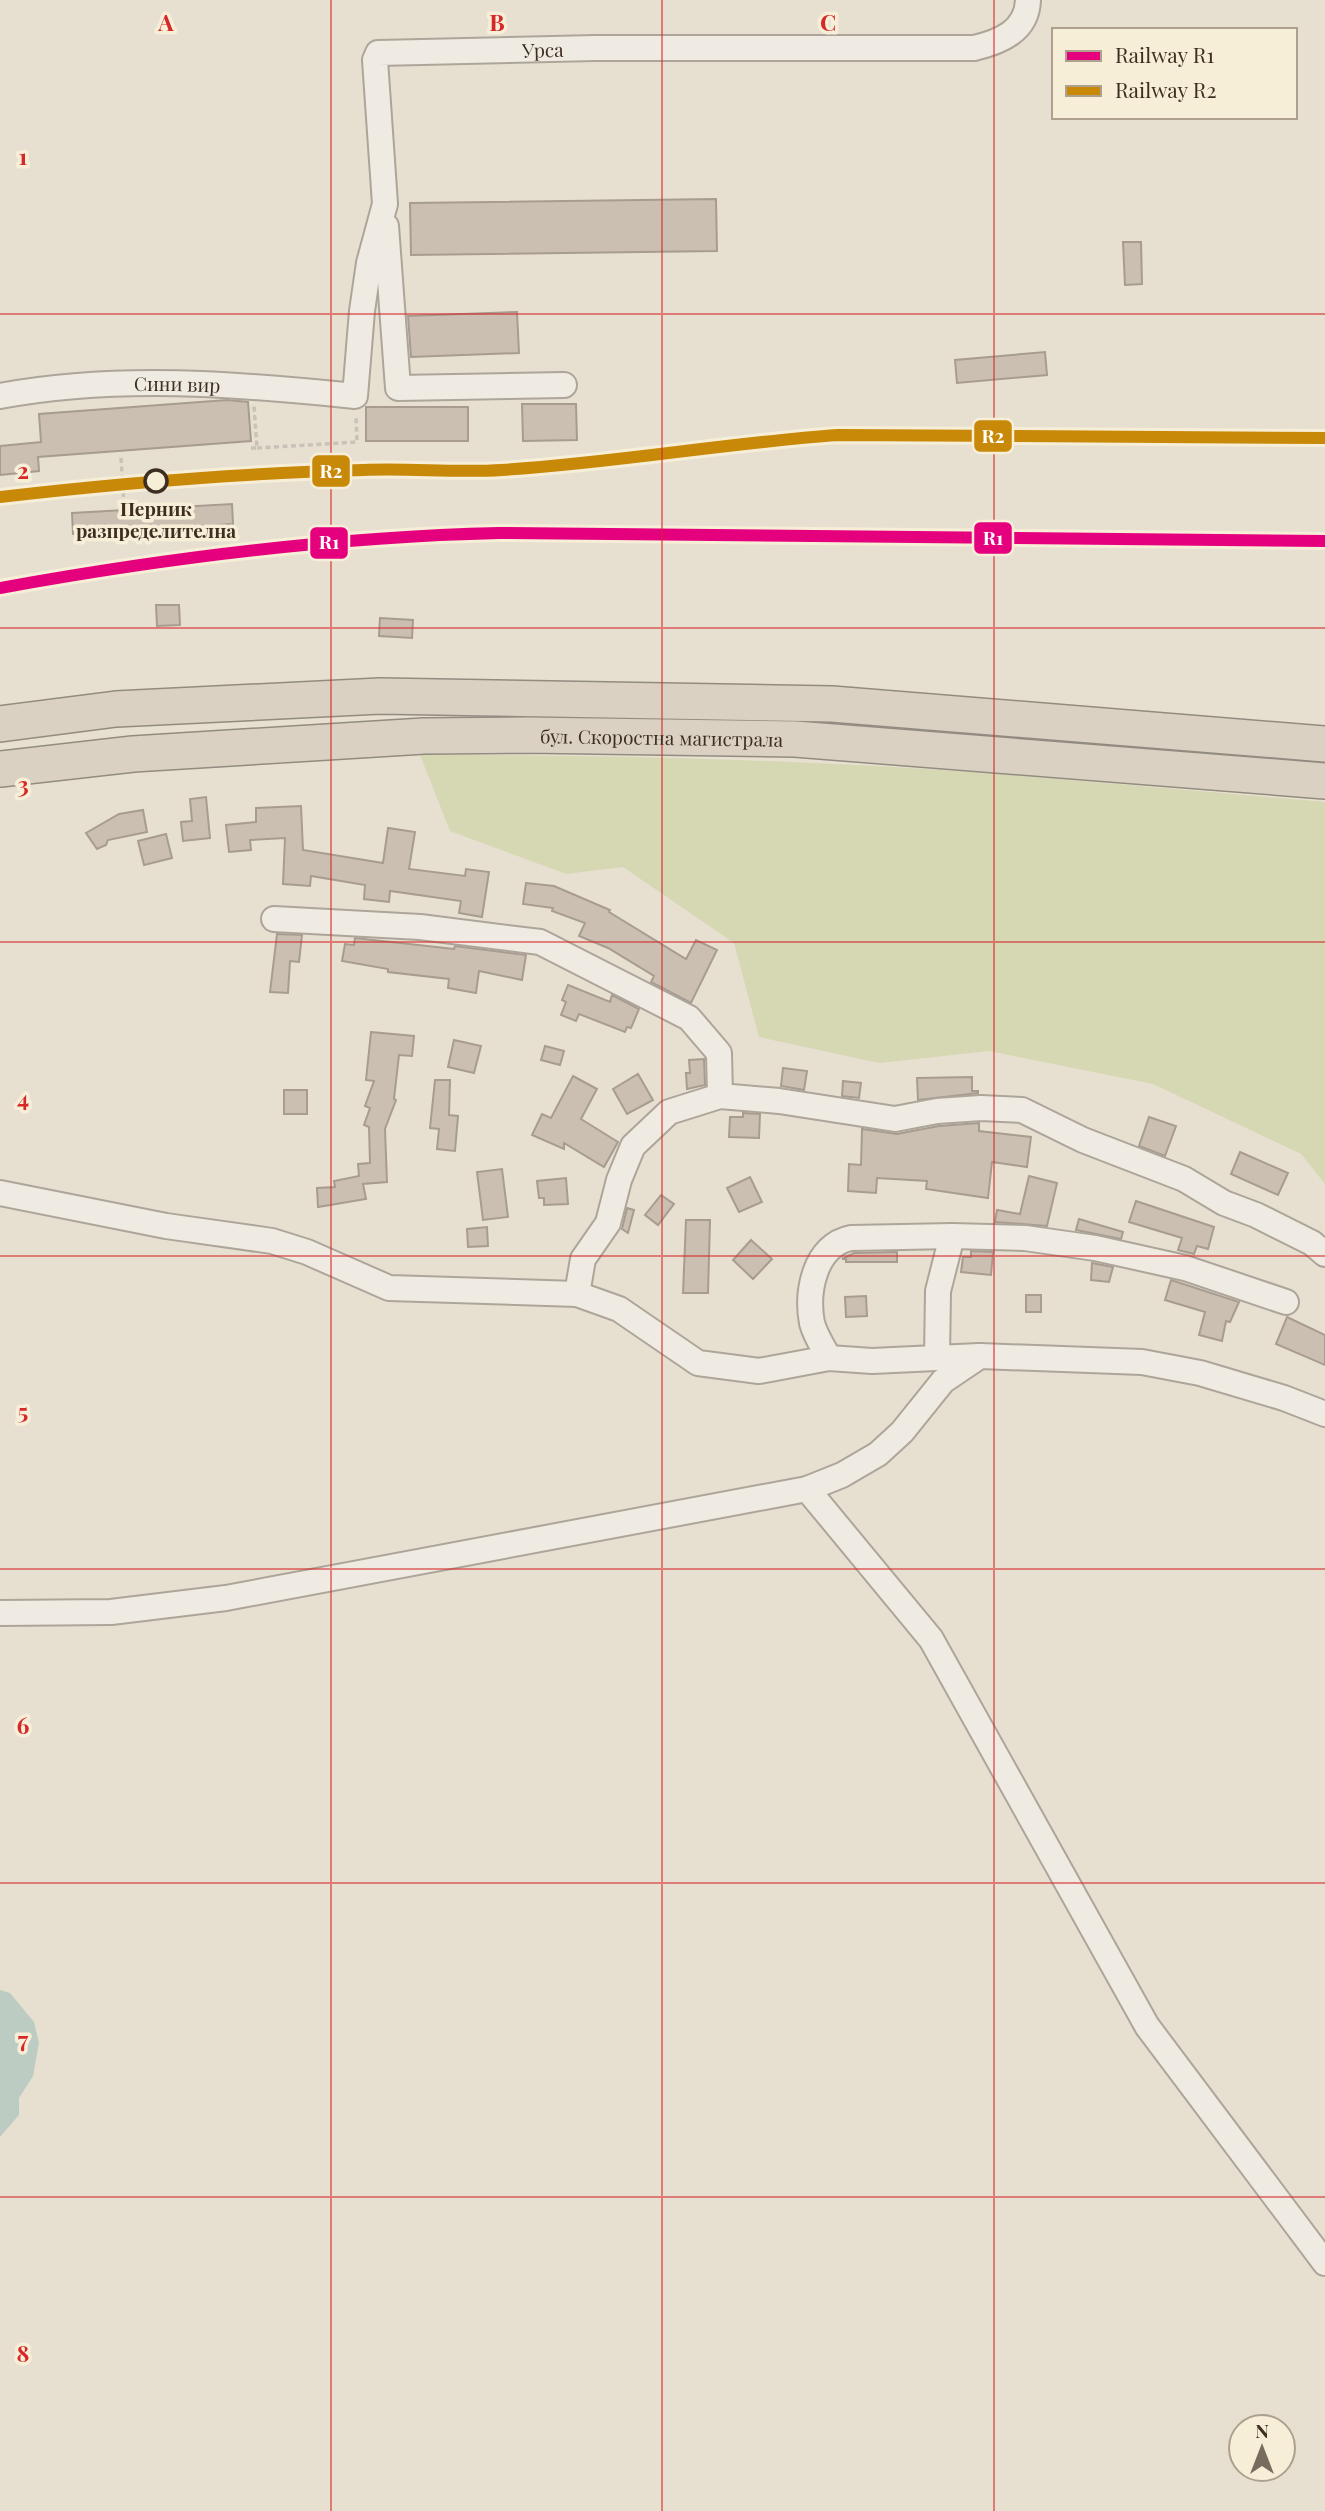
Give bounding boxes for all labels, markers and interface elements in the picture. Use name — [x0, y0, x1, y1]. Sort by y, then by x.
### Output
text: A — [157, 6, 174, 37]
text: B — [489, 6, 505, 37]
text: C — [820, 6, 836, 37]
legend — [1052, 28, 1297, 119]
street label: Урса — [521, 36, 564, 63]
text: Railway R1 — [1115, 40, 1214, 68]
text: Railway R2 — [1115, 75, 1217, 103]
text: 1 — [19, 140, 28, 171]
street label: Сини вир — [134, 370, 221, 398]
line badge: R2 — [973, 419, 1013, 453]
text: R2 — [981, 422, 1005, 448]
text: 2 — [17, 454, 29, 485]
line badge: R2 — [311, 454, 351, 488]
text: R2 — [319, 457, 343, 483]
marker: Перник разпределителна — [144, 469, 168, 493]
place label: Перник разпределителна — [76, 495, 236, 543]
line badge: R1 — [973, 521, 1013, 555]
text: R1 — [983, 524, 1003, 550]
line badge: R1 — [309, 526, 349, 560]
text: R1 — [319, 528, 339, 554]
street label: бул. Скоростна магистрала — [540, 722, 784, 752]
text: 3 — [17, 768, 29, 799]
text: 4 — [17, 1082, 29, 1113]
text: 5 — [18, 1395, 28, 1426]
text: 6 — [17, 1709, 30, 1740]
text: 7 — [18, 2023, 29, 2054]
text: 8 — [17, 2337, 29, 2368]
north arrow — [1227, 2413, 1297, 2483]
text: N — [1255, 2417, 1269, 2443]

